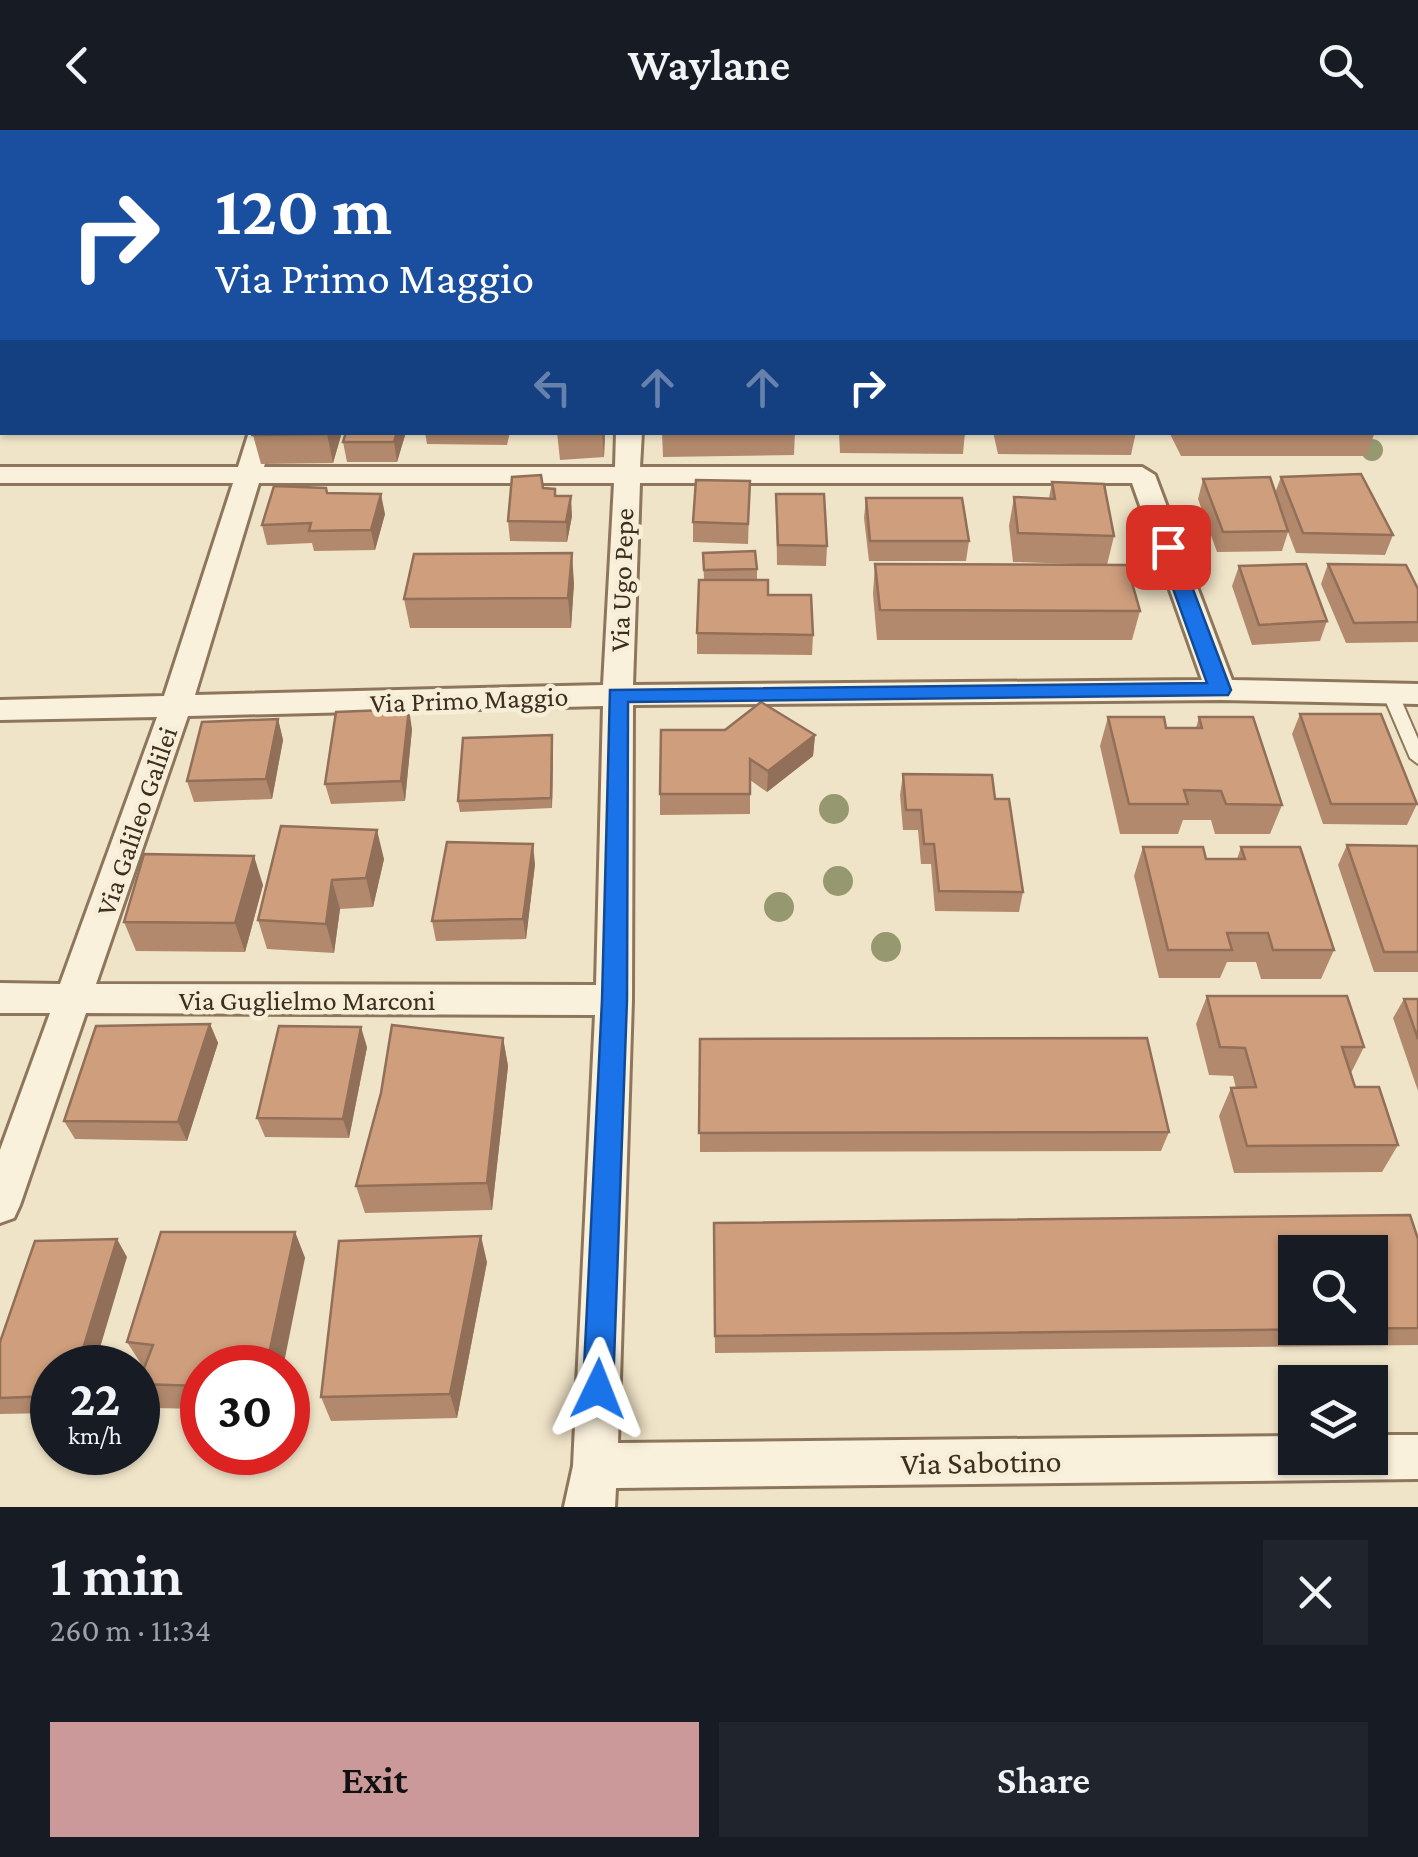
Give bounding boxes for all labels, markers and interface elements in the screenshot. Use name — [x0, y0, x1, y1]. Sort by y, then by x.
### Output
icon: back — [50, 38, 105, 93]
icon: search — [1313, 38, 1368, 93]
text: Waylane — [628, 40, 790, 90]
icon: right — [50, 170, 180, 300]
text: 120 m — [215, 171, 392, 249]
text: Via Primo Maggio — [215, 253, 534, 303]
icon: left — [525, 360, 580, 415]
icon: ahead — [630, 360, 685, 415]
icon: ahead — [735, 360, 790, 415]
icon: right — [840, 360, 895, 415]
pin — [1126, 505, 1211, 590]
street label: Via Ugo Pepe — [603, 508, 640, 652]
icon: arrive — [1141, 520, 1196, 575]
street label: Via Primo Maggio — [369, 681, 569, 718]
street label: Via Galileo Galilei — [90, 723, 183, 920]
street label: Via Guglielmo Marconi — [179, 985, 435, 1016]
map controls — [1278, 1235, 1388, 1475]
button: search — [1278, 1235, 1388, 1345]
position arrow — [546, 1337, 650, 1441]
speed limit sign: 30 — [180, 1345, 310, 1475]
button: layers — [1278, 1365, 1388, 1475]
text: 22 — [70, 1370, 120, 1426]
text: km/h — [68, 1422, 122, 1449]
street label: Via Sabotino — [900, 1443, 1062, 1481]
button: close — [1263, 1540, 1368, 1645]
text: 1 min — [50, 1541, 183, 1608]
text: 260 m · 11:34 — [50, 1612, 211, 1648]
button: Exit — [50, 1722, 699, 1837]
button: Share — [719, 1722, 1368, 1837]

